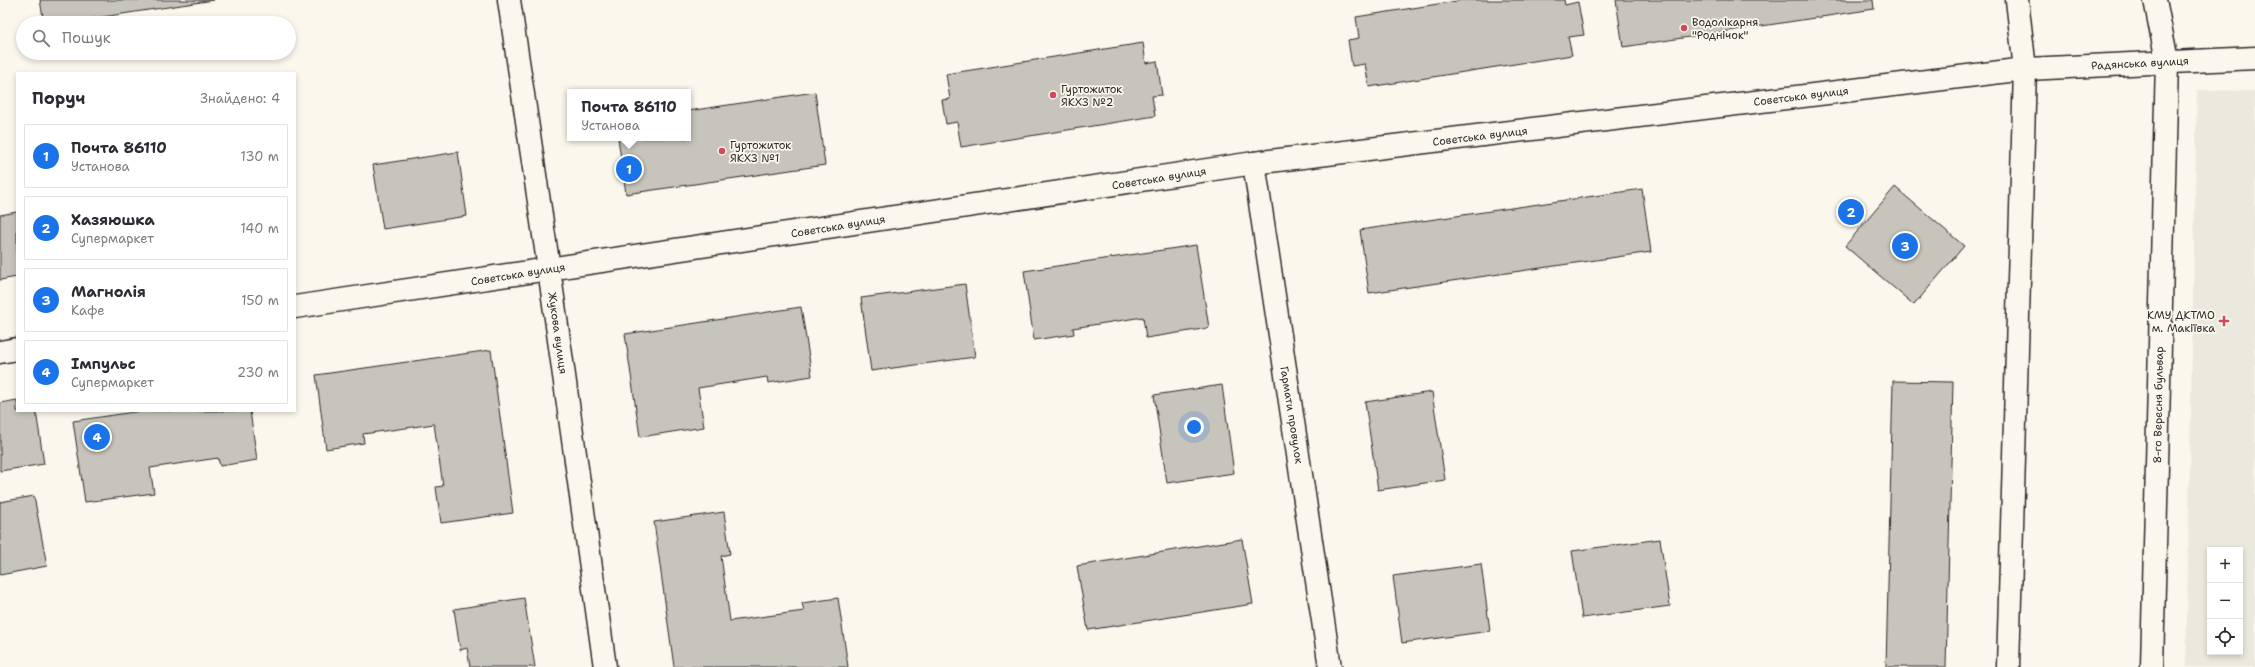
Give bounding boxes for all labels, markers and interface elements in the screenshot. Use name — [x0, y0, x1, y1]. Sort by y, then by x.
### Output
place label: Водолікарня "Роднічок" — [1692, 15, 1758, 43]
search box — [16, 16, 296, 60]
marker: Водолікарня "Роднічок" — [1679, 23, 1689, 33]
icon: search — [30, 27, 52, 49]
text: Пошук — [62, 28, 111, 48]
street label: Радянська вулиця — [2091, 53, 2189, 74]
place label: Гуртожиток ЯКХЗ №2 — [1061, 82, 1122, 110]
street label: Советська вулиця — [1753, 83, 1849, 110]
text: Поруч — [32, 87, 85, 109]
popup — [567, 89, 691, 141]
text: Знайдено: 4 — [200, 90, 280, 107]
marker: Гуртожиток ЯКХЗ №2 — [1048, 90, 1058, 100]
text: Почта 86110 — [581, 97, 677, 117]
text: Установа — [581, 117, 640, 134]
street label: Советська вулиця — [1432, 123, 1528, 150]
text: Почта 86110 — [71, 138, 167, 158]
place label: Гуртожиток ЯКХЗ №1 — [730, 138, 791, 166]
marker: Гуртожиток ЯКХЗ №1 — [717, 146, 727, 156]
text: 1 — [43, 148, 49, 165]
text: 130 m — [241, 148, 279, 165]
pin: 1 — [616, 154, 642, 184]
text: Установа — [71, 158, 130, 175]
street label: Советська вулиця — [1111, 164, 1207, 193]
pin: 2 — [1838, 197, 1864, 227]
text: Хазяюшка — [71, 210, 155, 230]
street label: Советська вулиця — [790, 212, 886, 241]
text: 2 — [41, 220, 51, 237]
text: 140 m — [240, 220, 279, 237]
text: Супермаркет — [71, 230, 154, 247]
pin: 3 — [1892, 231, 1918, 261]
street label: Советська вулиця — [470, 260, 566, 289]
text: Магнолія — [71, 282, 146, 302]
street label: Жукова вулиця — [544, 291, 571, 375]
text: 3 — [41, 292, 51, 309]
text: 150 m — [241, 292, 279, 309]
text: Кафе — [71, 302, 105, 319]
place label: КМУ ДКТМО м. Макіївка — [2147, 308, 2215, 336]
marker: КМУ ДКТМО м. Макіївка — [2218, 315, 2230, 327]
street label: 8-го Вересня бульвар — [2150, 346, 2167, 464]
text: Імпульс — [71, 354, 136, 374]
text: 4 — [41, 364, 51, 381]
text: 230 m — [237, 364, 279, 381]
street label: Гармати провулок — [1276, 365, 1307, 465]
text: Супермаркет — [71, 374, 154, 391]
your location — [1184, 417, 1204, 437]
pin: 4 — [84, 422, 110, 452]
map controls — [2207, 547, 2243, 655]
button: + — [2207, 547, 2243, 583]
button: − — [2207, 583, 2243, 619]
button: locate — [2207, 619, 2243, 655]

